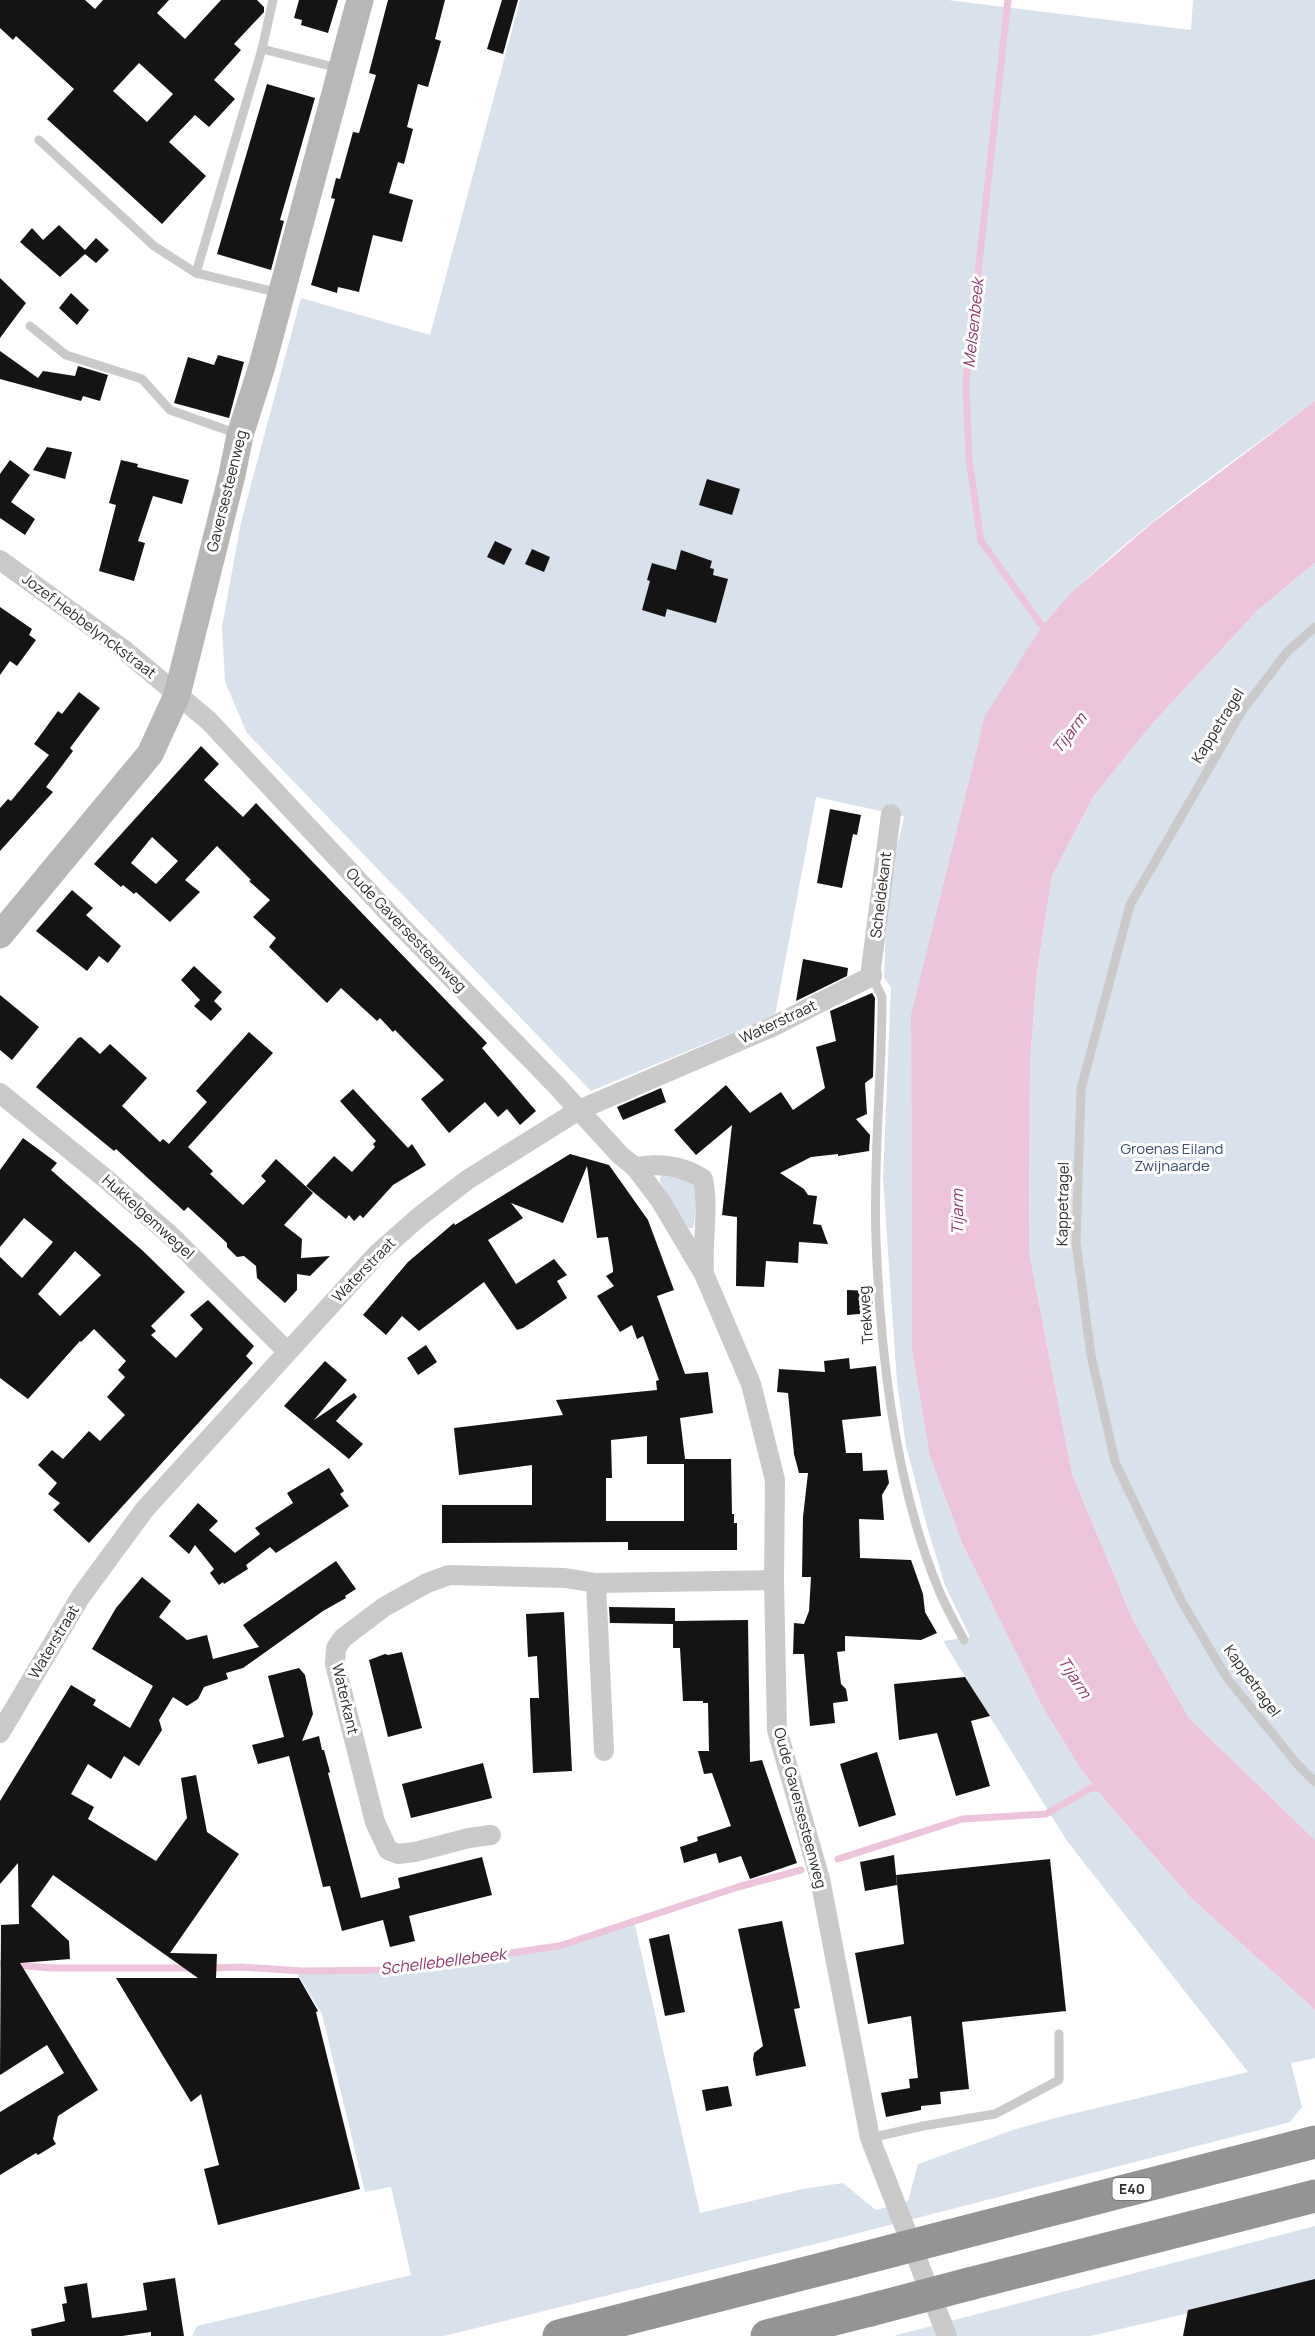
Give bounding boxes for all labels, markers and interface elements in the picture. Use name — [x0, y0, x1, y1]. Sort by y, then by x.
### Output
water label: Melsenbeek — [957, 275, 989, 369]
street label: Gaversesteenweg — [201, 428, 252, 554]
street label: Jozef Hebbelynckstraat — [18, 568, 161, 683]
street label: Kappetragel — [1186, 684, 1249, 767]
water label: Tijarm — [1047, 707, 1092, 758]
street label: Scheldekant — [865, 850, 896, 939]
street label: Oude Gaversesteenweg — [341, 863, 471, 996]
street label: Waterstraat — [736, 995, 820, 1049]
park label: Groenas Eiland Zwijnaarde — [1121, 1138, 1224, 1176]
street label: Kappetragel — [1051, 1162, 1074, 1246]
street label: Hukkelgemwegel — [98, 1170, 199, 1264]
water label: Tijarm — [946, 1188, 968, 1235]
street label: Waterstraat — [327, 1233, 400, 1307]
street label: Trekweg — [853, 1285, 878, 1345]
street label: Waterstraat — [23, 1601, 84, 1683]
street label: Kappetragel — [1219, 1640, 1286, 1721]
water label: Tijarm — [1053, 1652, 1097, 1703]
street label: Waterkant — [327, 1661, 364, 1736]
street label: Oude Gaversesteenweg — [769, 1725, 832, 1891]
water label: Schellebellebeek — [379, 1942, 509, 1980]
road number: E40 — [1112, 2178, 1152, 2200]

